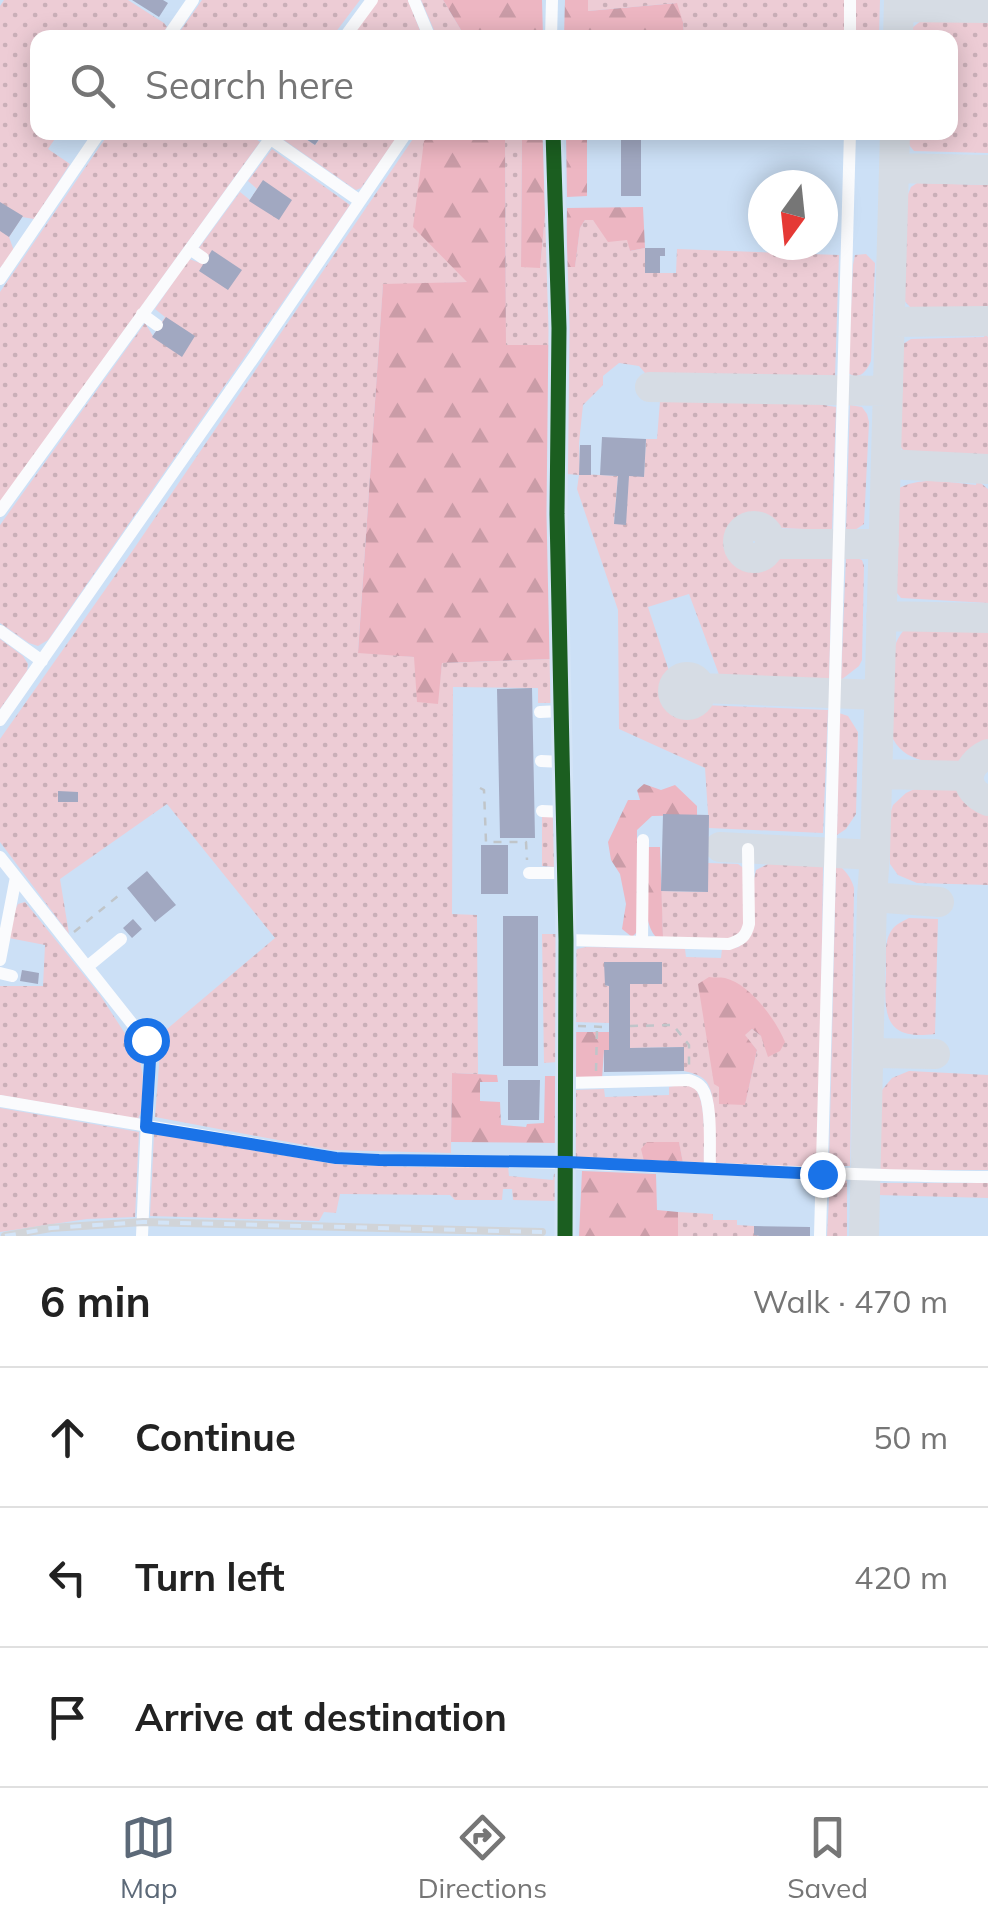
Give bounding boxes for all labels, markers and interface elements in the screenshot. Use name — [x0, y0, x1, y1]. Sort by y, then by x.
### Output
search box — [30, 30, 958, 140]
icon: search — [65, 58, 120, 113]
text: Search here — [145, 61, 354, 109]
north arrow — [748, 170, 838, 260]
route start — [124, 1018, 170, 1064]
route end — [800, 1152, 846, 1198]
text: 6 min — [40, 1275, 151, 1328]
text: Walk · 470 m — [753, 1281, 948, 1321]
icon: ahead — [40, 1410, 95, 1465]
text: Continue — [135, 1413, 296, 1461]
text: 50 m — [873, 1417, 948, 1457]
icon: left — [40, 1550, 95, 1605]
text: Turn left — [135, 1553, 285, 1601]
text: 420 m — [854, 1557, 948, 1597]
icon: arrive — [40, 1690, 95, 1745]
text: Arrive at destination — [135, 1693, 507, 1741]
tab: Map — [120, 1810, 178, 1905]
tab: Directions — [418, 1810, 547, 1905]
tab: Saved — [787, 1810, 868, 1905]

